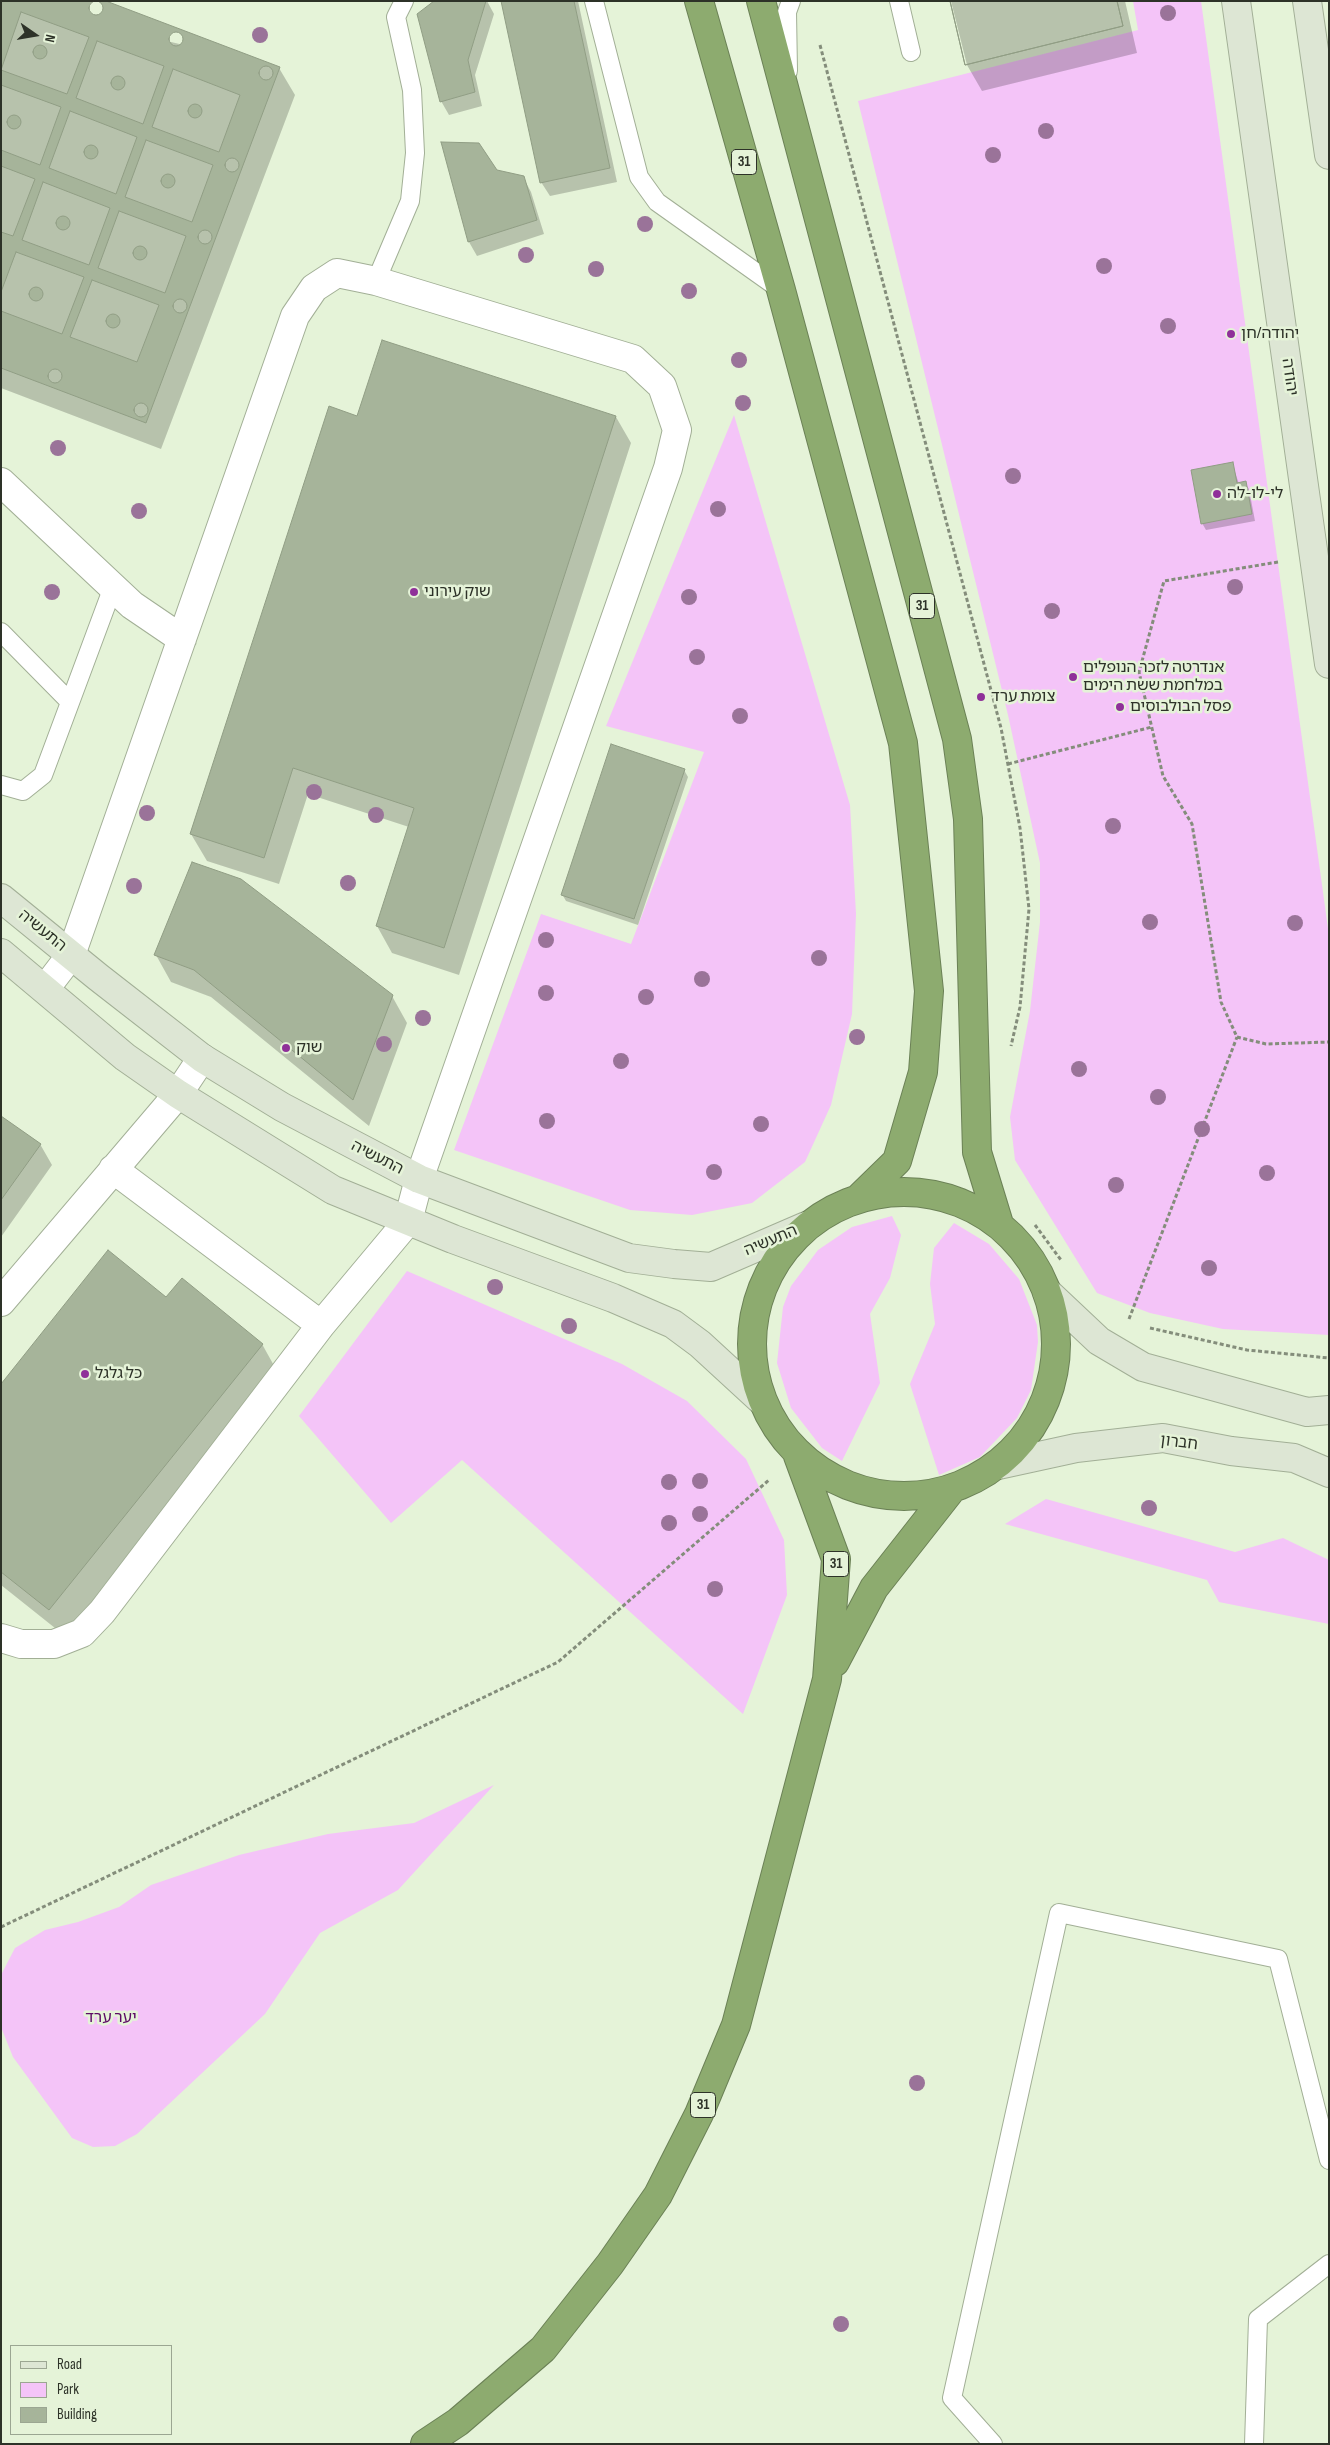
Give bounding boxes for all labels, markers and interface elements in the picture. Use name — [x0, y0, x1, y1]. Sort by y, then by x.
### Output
north arrow — [10, 10, 60, 60]
text: N — [41, 33, 59, 44]
road number: 31 — [732, 150, 756, 174]
place label: יהודה/חן — [1241, 324, 1299, 344]
marker: יהודה/חן — [1225, 328, 1237, 340]
street label: יהודה — [1277, 357, 1301, 397]
place label: לי-לו-לה — [1227, 484, 1283, 504]
marker: לי-לו-לה — [1211, 488, 1223, 500]
place label: שוק עירוני — [424, 582, 491, 602]
marker: שוק עירוני — [408, 586, 420, 598]
road number: 31 — [910, 594, 934, 618]
place label: אנדרטה לזכר הנופלים במלחמת ששת הימים — [1083, 658, 1224, 696]
marker: אנדרטה לזכר הנופלים במלחמת ששת הימים — [1067, 671, 1079, 683]
place label: צומת ערד — [991, 687, 1055, 707]
marker: צומת ערד — [975, 691, 987, 703]
place label: פסל הבולבוסים — [1130, 697, 1232, 717]
marker: פסל הבולבוסים — [1114, 701, 1126, 713]
street label: התעשיה — [14, 906, 70, 956]
place label: שוק — [296, 1038, 323, 1058]
marker: שוק — [280, 1042, 292, 1054]
street label: התעשיה — [348, 1137, 406, 1179]
street label: התעשיה — [741, 1221, 801, 1261]
place label: כל גלגל — [95, 1364, 142, 1384]
marker: כל גלגל — [79, 1368, 91, 1380]
street label: חברון — [1159, 1431, 1199, 1455]
road number: 31 — [824, 1552, 848, 1576]
park label: יער ערד — [85, 2008, 137, 2028]
road number: 31 — [690, 2092, 716, 2118]
legend — [10, 2345, 172, 2435]
text: Road — [57, 2355, 82, 2374]
text: Park — [57, 2380, 79, 2399]
text: Building — [57, 2405, 97, 2424]

